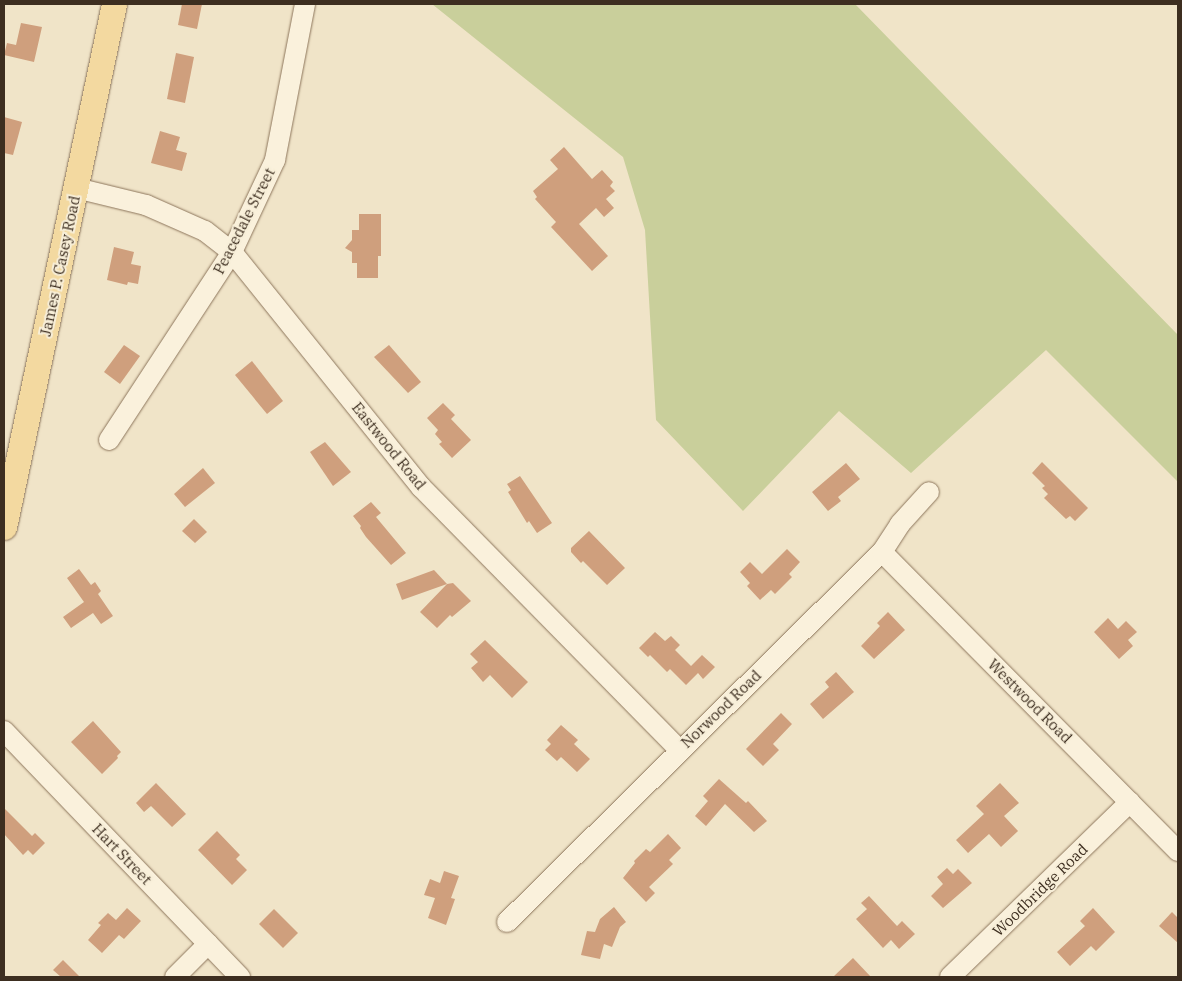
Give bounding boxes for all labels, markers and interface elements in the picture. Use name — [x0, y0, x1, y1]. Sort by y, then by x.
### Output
street label: Peacedale Street — [209, 165, 279, 277]
street label: James P. Casey Road — [36, 194, 84, 338]
street label: Eastwood Road — [348, 399, 430, 493]
street label: Westwood Road — [984, 655, 1076, 747]
street label: Norwood Road — [677, 666, 765, 752]
street label: Hart Street — [89, 820, 155, 888]
street label: Woodbridge Road — [989, 840, 1091, 940]

